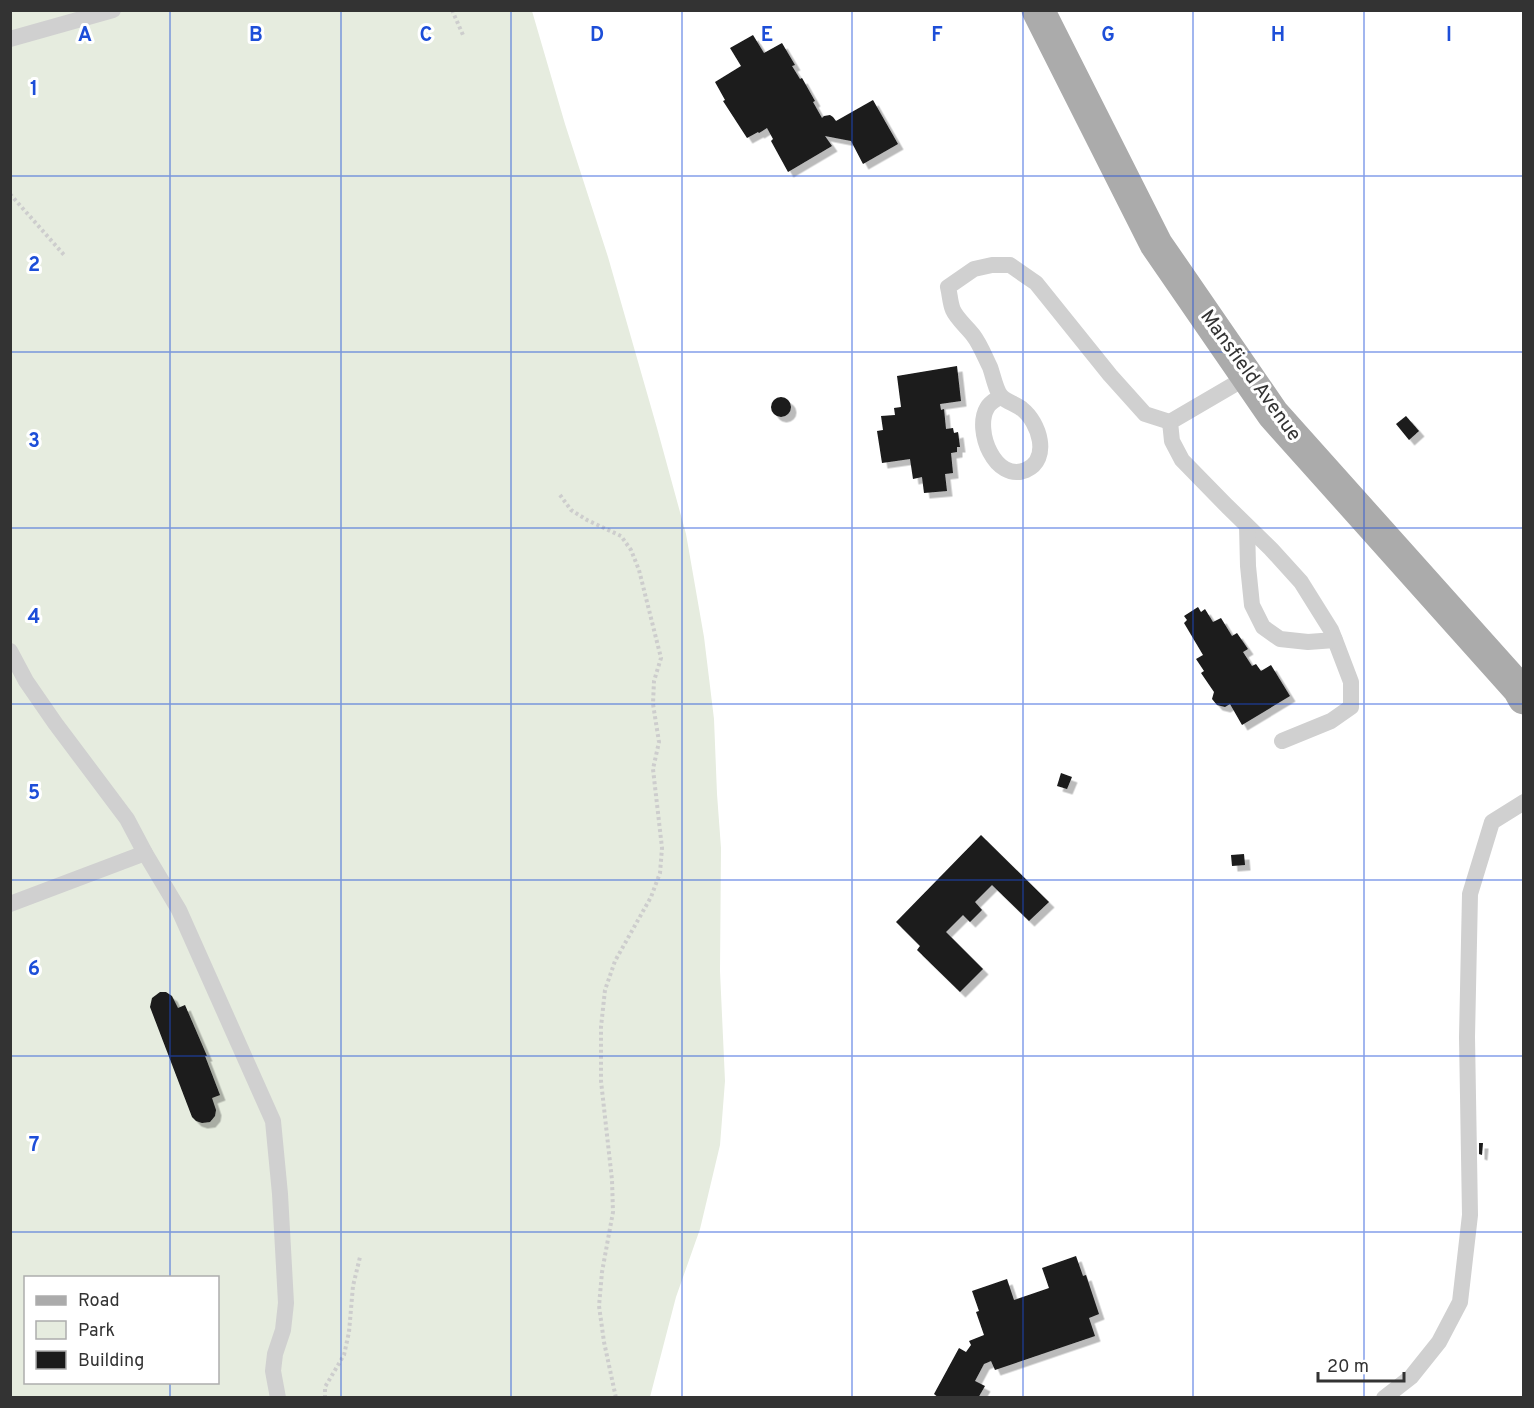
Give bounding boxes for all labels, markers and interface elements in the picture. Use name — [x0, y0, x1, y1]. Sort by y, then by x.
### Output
text: A — [78, 23, 92, 49]
text: B — [249, 23, 263, 49]
text: C — [420, 23, 432, 49]
text: D — [590, 23, 604, 49]
text: E — [761, 23, 773, 49]
text: F — [931, 23, 943, 49]
text: G — [1101, 23, 1115, 49]
text: H — [1271, 23, 1285, 49]
text: I — [1446, 23, 1452, 49]
text: 1 — [30, 77, 38, 103]
text: 2 — [28, 253, 40, 279]
street label: Mansfield Avenue — [1193, 305, 1307, 447]
text: 3 — [28, 429, 40, 455]
text: 4 — [28, 605, 40, 631]
text: 5 — [28, 781, 40, 807]
text: 6 — [28, 957, 40, 983]
text: 7 — [29, 1133, 39, 1159]
legend — [24, 1276, 219, 1384]
text: Road — [78, 1290, 120, 1313]
text: Park — [78, 1320, 115, 1343]
scale bar — [1318, 1345, 1404, 1383]
text: Building — [78, 1350, 144, 1373]
text: 20 m — [1327, 1356, 1369, 1379]

